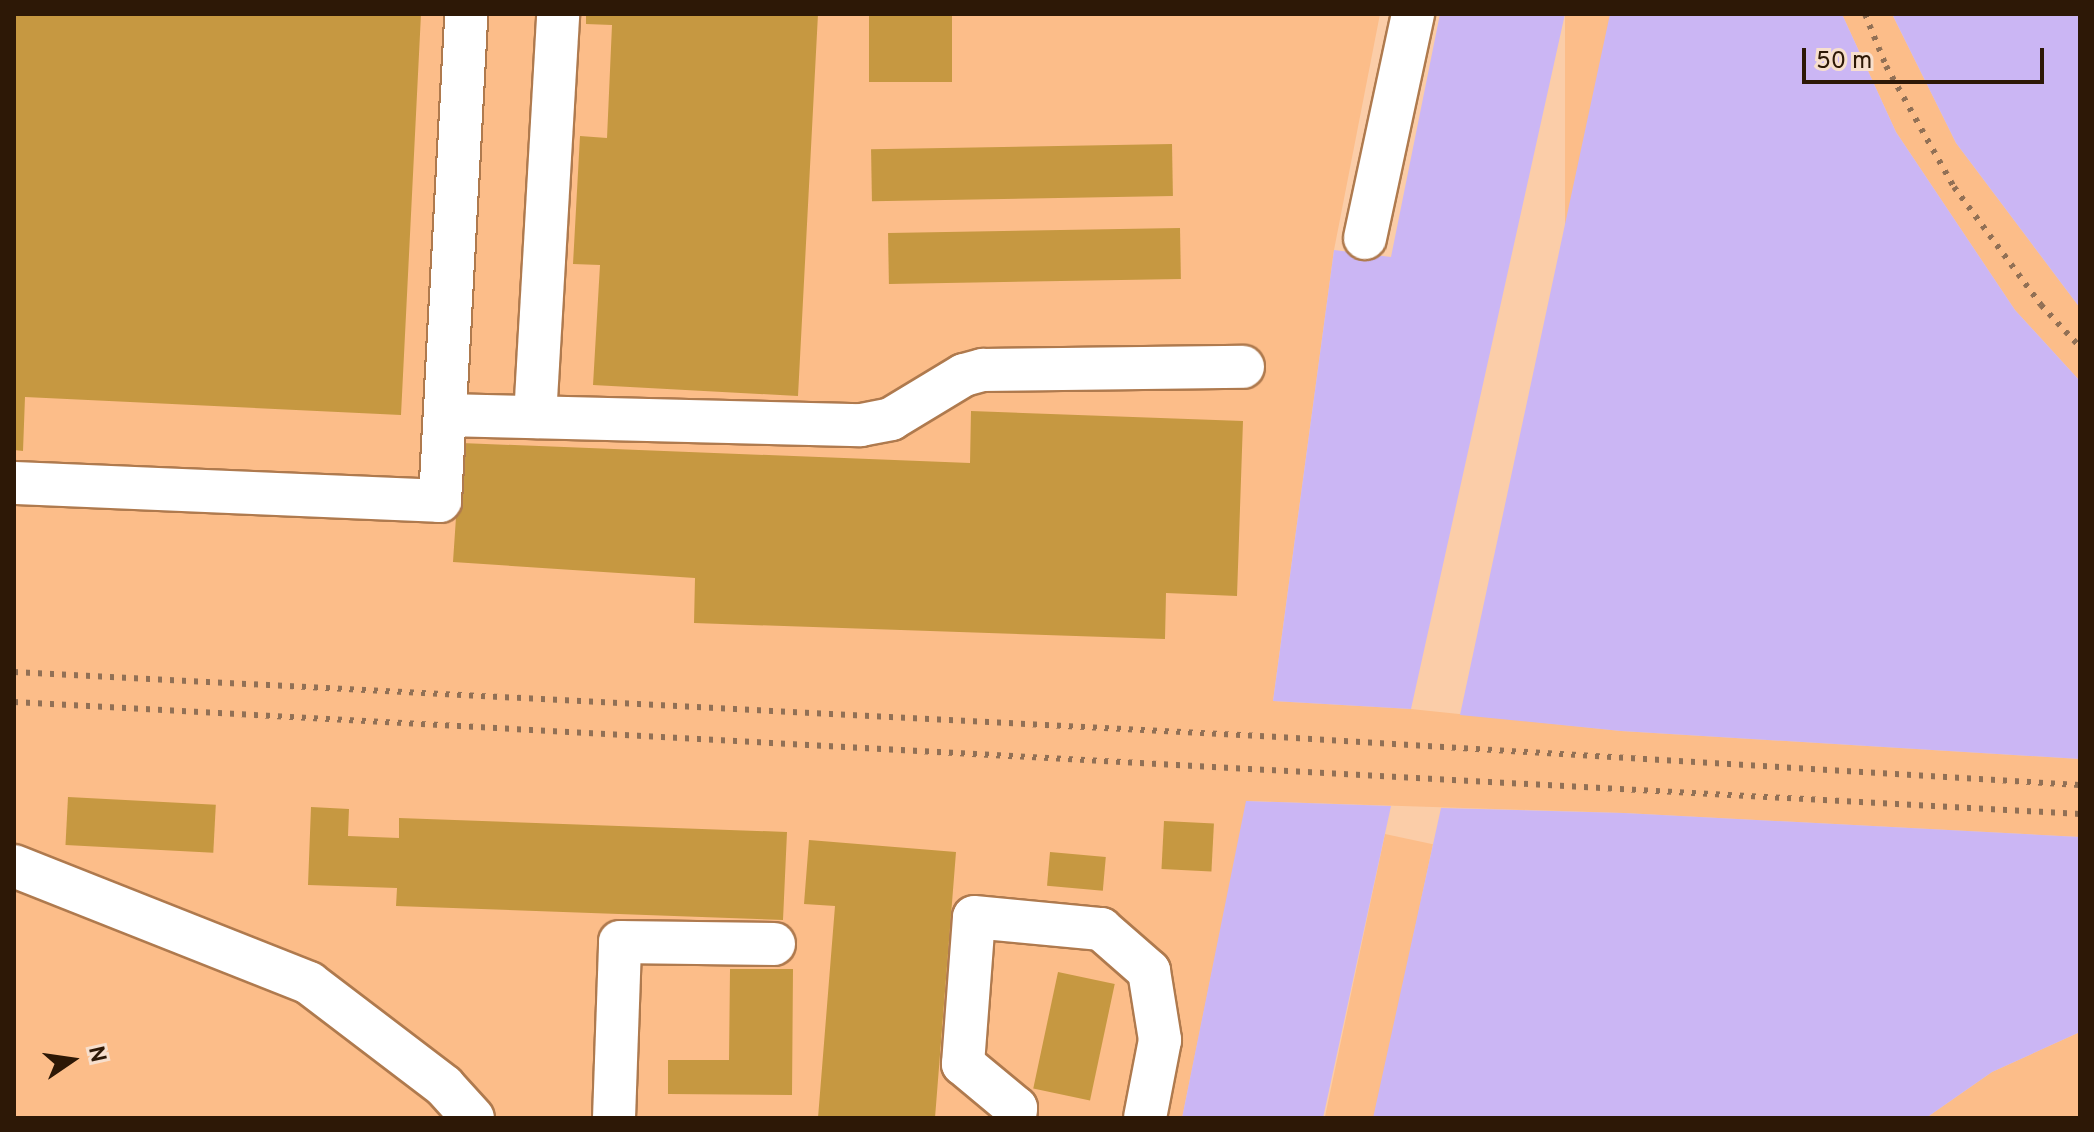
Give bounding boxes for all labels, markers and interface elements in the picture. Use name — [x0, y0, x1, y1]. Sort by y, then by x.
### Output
scale bar — [1806, 32, 2048, 82]
text: 50 m — [1816, 47, 1872, 77]
north arrow — [32, 1020, 112, 1100]
text: N — [81, 1044, 111, 1065]

